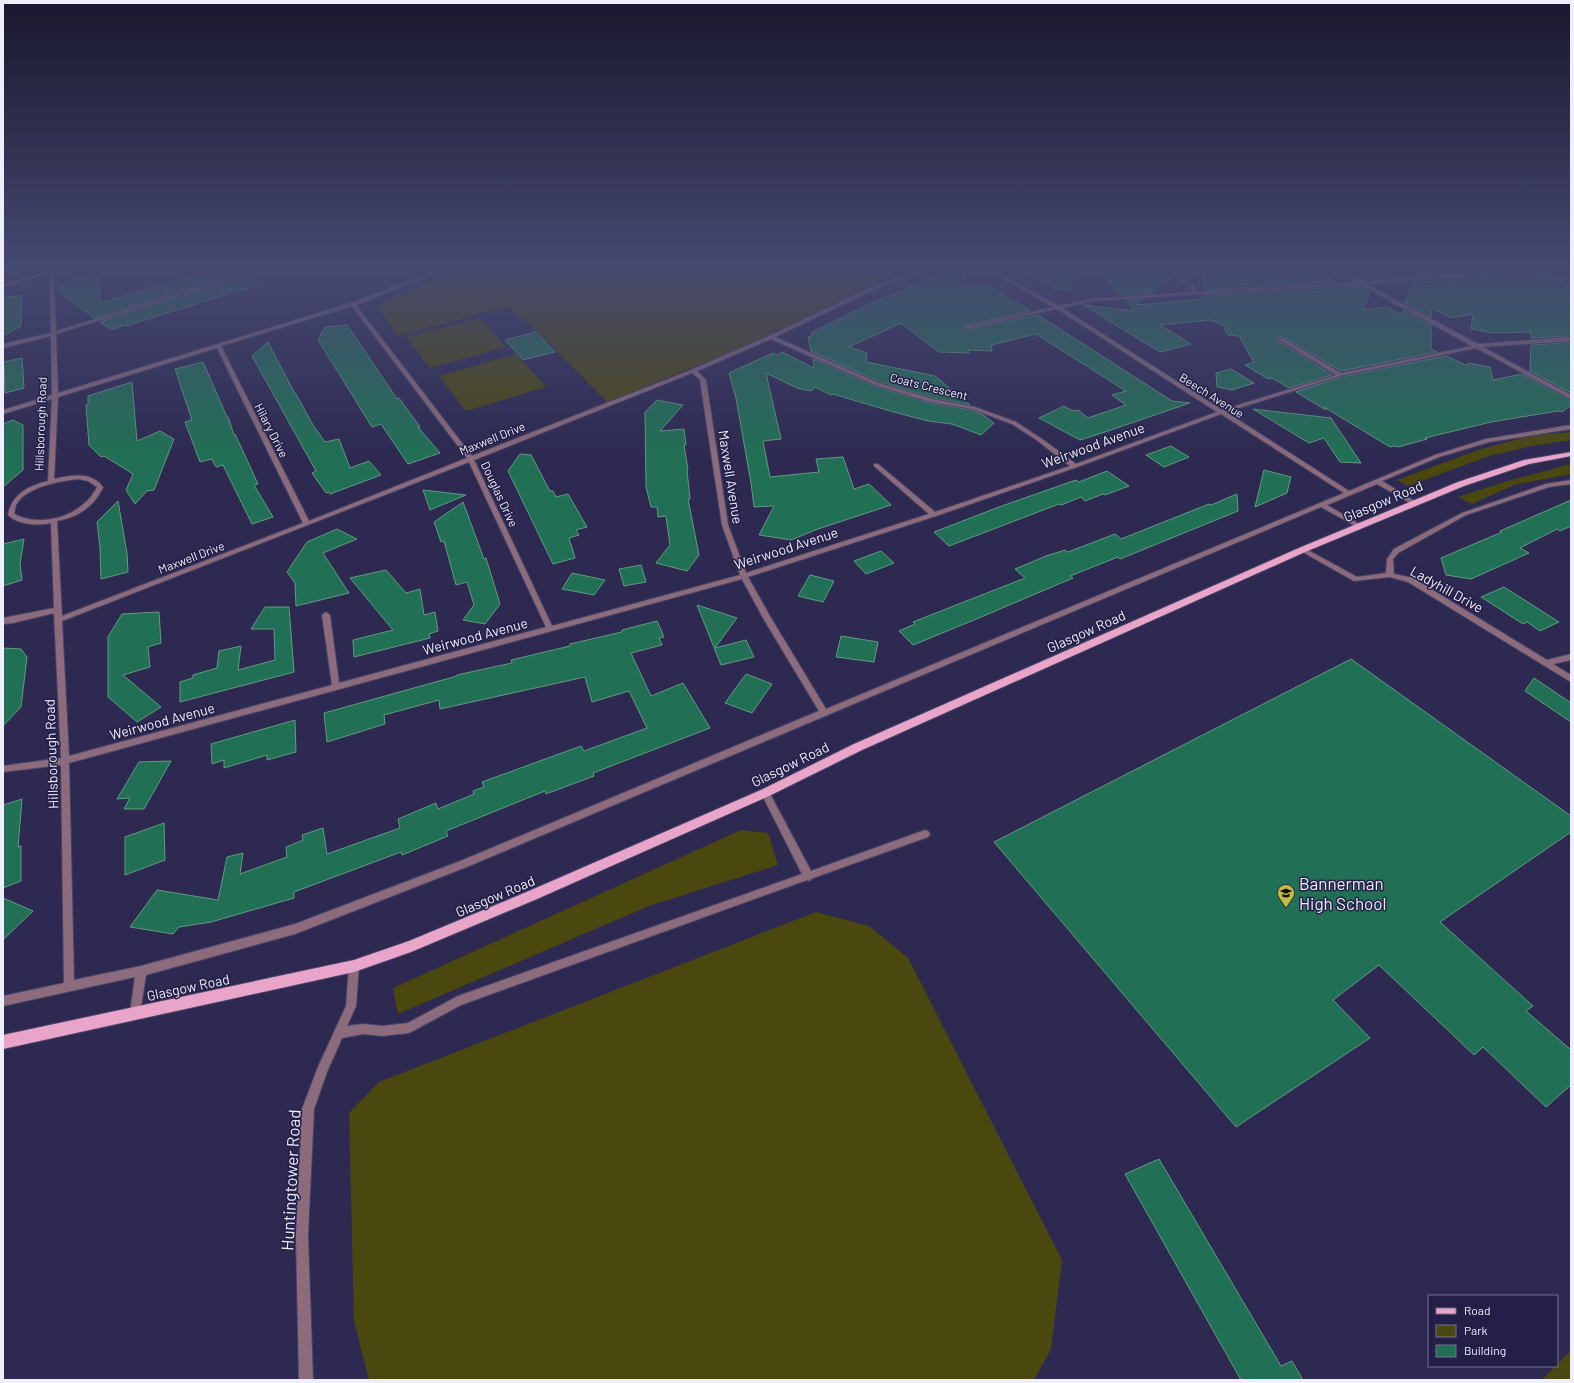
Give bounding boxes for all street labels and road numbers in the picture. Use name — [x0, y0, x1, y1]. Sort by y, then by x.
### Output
street label: Coats Crescent — [889, 370, 969, 402]
street label: Beech Avenue — [1177, 370, 1247, 420]
street label: Hillsborough Road — [31, 377, 49, 471]
street label: Hilary Drive — [252, 400, 292, 460]
street label: Maxwell Drive — [457, 418, 527, 458]
street label: Weirwood Avenue — [1039, 419, 1147, 471]
street label: Maxwell Avenue — [715, 429, 747, 525]
street label: Douglas Drive — [479, 459, 521, 529]
street label: Glasgow Road — [1341, 477, 1425, 525]
street label: Weirwood Avenue — [732, 523, 840, 573]
street label: Maxwell Drive — [156, 538, 226, 576]
street label: Ladyhill Drive — [1408, 562, 1486, 616]
street label: Glasgow Road — [1044, 606, 1128, 656]
street label: Weirwood Avenue — [421, 614, 529, 658]
street label: Hillsborough Road — [41, 699, 61, 809]
street label: Weirwood Avenue — [108, 699, 216, 743]
street label: Glasgow Road — [748, 738, 832, 790]
street label: Glasgow Road — [453, 872, 537, 920]
street label: Glasgow Road — [145, 970, 231, 1004]
street label: Huntingtower Road — [276, 1109, 304, 1251]

